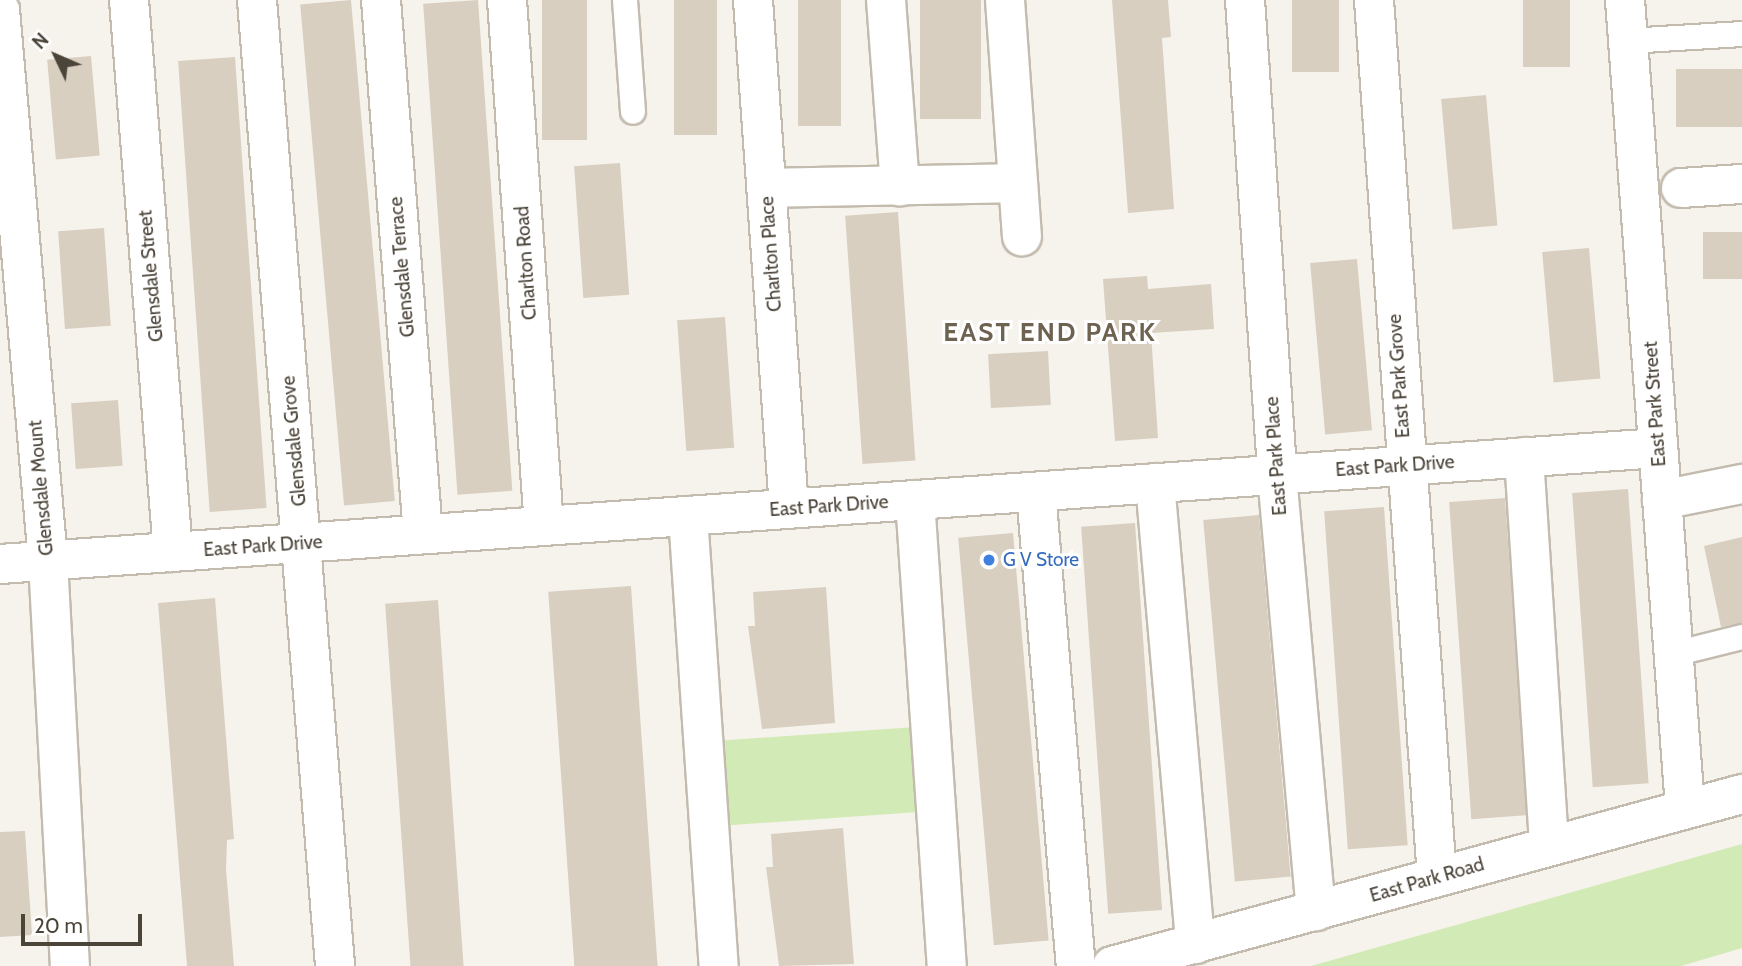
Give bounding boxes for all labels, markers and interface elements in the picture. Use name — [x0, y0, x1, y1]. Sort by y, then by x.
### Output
north arrow — [21, 21, 91, 91]
text: N — [28, 28, 53, 54]
street label: Charlton Place — [756, 195, 786, 313]
street label: Glensdale Terrace — [385, 196, 419, 338]
street label: Charlton Road — [511, 205, 541, 321]
street label: Glensdale Street — [134, 209, 168, 343]
street label: East Park Grove — [1383, 313, 1415, 439]
district label: EAST END PARK — [945, 317, 1155, 349]
street label: East Park Street — [1639, 341, 1671, 467]
street label: Glensdale Grove — [277, 375, 311, 507]
street label: East Park Place — [1260, 396, 1292, 516]
street label: Glensdale Mount — [24, 419, 58, 557]
street label: East Park Drive — [1335, 450, 1455, 482]
street label: East Park Drive — [769, 490, 889, 522]
street label: East Park Drive — [203, 530, 323, 562]
place label: G V Store — [1003, 549, 1079, 571]
marker: G V Store — [981, 552, 997, 568]
street label: East Park Road — [1367, 853, 1487, 907]
scale bar — [24, 900, 145, 944]
text: 20 m — [34, 913, 83, 938]

